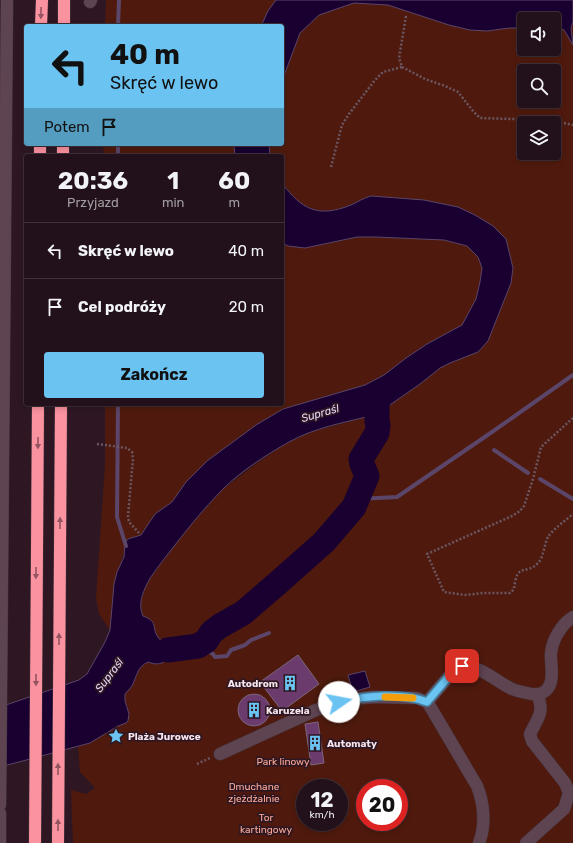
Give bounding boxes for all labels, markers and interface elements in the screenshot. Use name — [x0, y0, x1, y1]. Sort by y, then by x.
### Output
one-way arrow — [38, 7, 44, 20]
map controls — [517, 12, 561, 160]
button: sound — [517, 12, 561, 56]
text: 40 m — [110, 38, 180, 71]
icon: left — [44, 40, 96, 92]
button: search — [517, 64, 561, 108]
text: Skręć w lewo — [110, 72, 218, 94]
icon: arrive — [98, 116, 120, 138]
button: layers — [517, 116, 561, 160]
text: Potem — [44, 118, 90, 136]
text: 20:36 — [58, 167, 128, 195]
text: 1 — [167, 167, 179, 195]
text: 60 — [218, 167, 250, 195]
text: Przyjazd — [67, 195, 119, 210]
text: min — [162, 195, 185, 210]
text: m — [228, 195, 240, 210]
icon: left — [44, 240, 66, 262]
text: Skręć w lewo — [78, 242, 174, 260]
text: 40 m — [228, 242, 264, 260]
icon: arrive — [44, 296, 66, 318]
text: Cel podróży — [78, 298, 166, 316]
text: 20 m — [229, 298, 264, 316]
button: Zakończ — [44, 352, 264, 398]
water label: Supraśl — [300, 402, 341, 425]
one-way arrow — [34, 437, 41, 449]
one-way arrow — [57, 516, 63, 529]
one-way arrow — [33, 567, 39, 580]
one-way arrow — [56, 632, 62, 645]
pin — [445, 649, 479, 683]
icon: arrive — [451, 655, 473, 677]
water label: Supraśl — [92, 656, 126, 695]
one-way arrow — [33, 674, 39, 687]
building icon: Autodrom — [281, 674, 299, 692]
place label: Autodrom — [228, 678, 278, 690]
position arrow — [318, 681, 360, 723]
building icon: Karuzela — [245, 701, 263, 719]
place label: Karuzela — [266, 705, 310, 717]
place icon: Plaża Jurowce — [107, 727, 125, 745]
place label: Plaża Jurowce — [128, 731, 201, 743]
building icon: Automaty — [306, 734, 324, 752]
place label: Automaty — [327, 738, 377, 750]
park label: Park linowy — [256, 756, 310, 768]
one-way arrow — [55, 762, 61, 775]
speed limit sign: 20 — [356, 779, 408, 831]
park label: Dmuchane zjeżdżalnie — [228, 781, 280, 805]
text: 12 — [311, 788, 333, 812]
text: km/h — [310, 809, 334, 821]
park label: Tor kartingowy — [240, 812, 292, 836]
one-way arrow — [55, 818, 61, 831]

